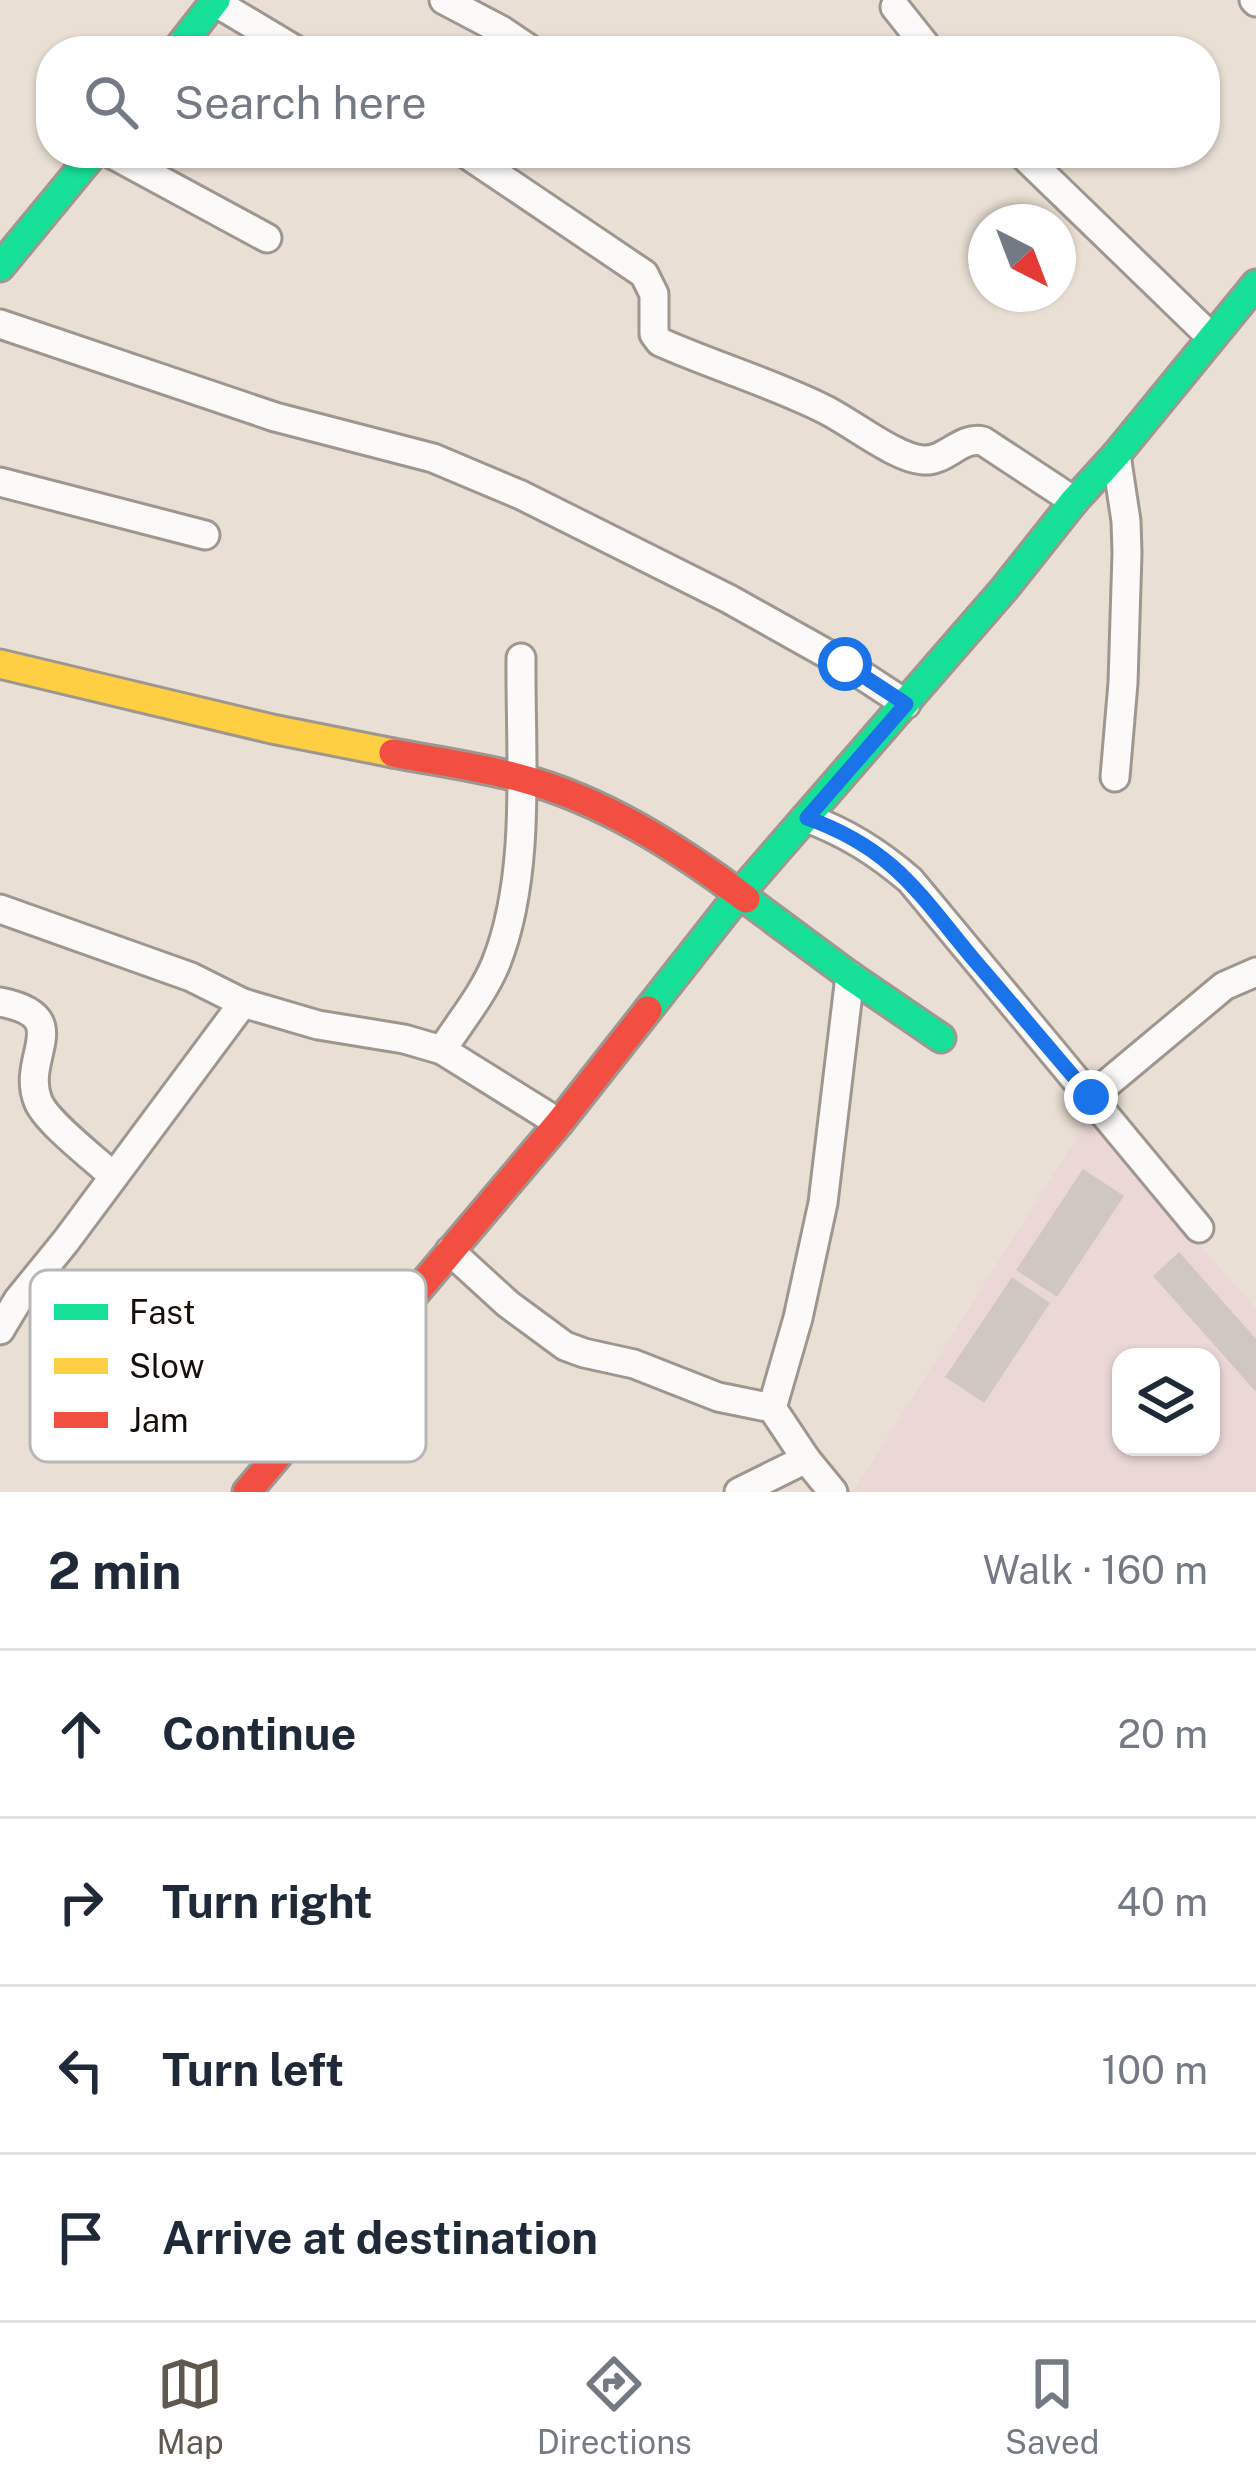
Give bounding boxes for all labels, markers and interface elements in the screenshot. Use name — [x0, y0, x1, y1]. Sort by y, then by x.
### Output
search box — [36, 36, 1220, 168]
icon: search — [78, 69, 144, 135]
text: Search here — [174, 76, 427, 129]
north arrow — [968, 204, 1076, 312]
route start — [818, 637, 872, 691]
route end — [1064, 1070, 1118, 1124]
legend — [30, 1270, 426, 1462]
text: Fast — [129, 1293, 196, 1331]
text: Slow — [129, 1347, 204, 1385]
map controls — [1112, 1348, 1220, 1456]
button: layers — [1112, 1348, 1220, 1456]
text: Jam — [129, 1401, 189, 1439]
text: 2 min — [48, 1541, 182, 1600]
text: Walk · 160 m — [983, 1547, 1208, 1593]
icon: ahead — [48, 1701, 114, 1767]
text: Continue — [162, 1707, 356, 1760]
text: 20 m — [1118, 1711, 1208, 1757]
icon: right — [48, 1869, 114, 1935]
text: Turn right — [162, 1875, 373, 1928]
text: 40 m — [1116, 1879, 1208, 1925]
icon: left — [48, 2037, 114, 2103]
text: Turn left — [162, 2043, 344, 2096]
text: 100 m — [1101, 2047, 1208, 2093]
icon: arrive — [48, 2205, 114, 2271]
text: Arrive at destination — [162, 2211, 598, 2264]
tab: Map — [157, 2351, 224, 2461]
tab: Directions — [537, 2351, 692, 2461]
tab: Saved — [1005, 2351, 1099, 2461]

